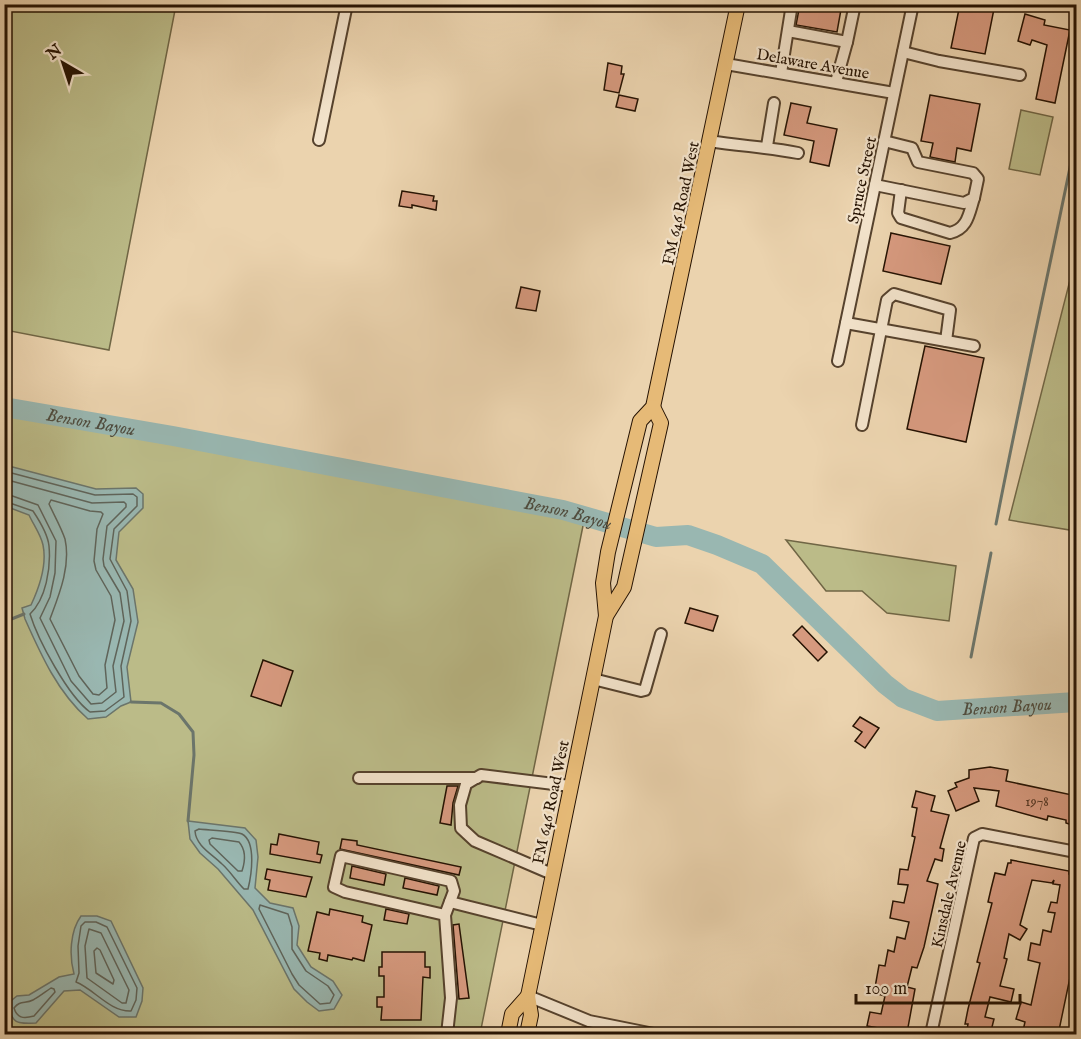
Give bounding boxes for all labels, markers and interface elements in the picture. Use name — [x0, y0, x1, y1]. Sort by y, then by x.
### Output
north arrow — [33, 33, 93, 93]
text: N — [42, 41, 67, 66]
street label: Delaware Avenue — [755, 45, 871, 85]
street label: Spruce Street — [844, 135, 882, 226]
street label: FM 646 Road West — [659, 139, 705, 267]
water label: Benson Bayou — [44, 404, 137, 442]
water label: Benson Bayou — [522, 493, 614, 537]
water label: Benson Bayou — [961, 694, 1053, 722]
street label: FM 646 Road West — [529, 738, 575, 866]
house number: 1978 — [1025, 793, 1049, 811]
street label: Kinsdale Avenue — [928, 839, 972, 950]
scale bar — [856, 967, 1020, 1005]
text: 100 m — [865, 978, 907, 1001]

